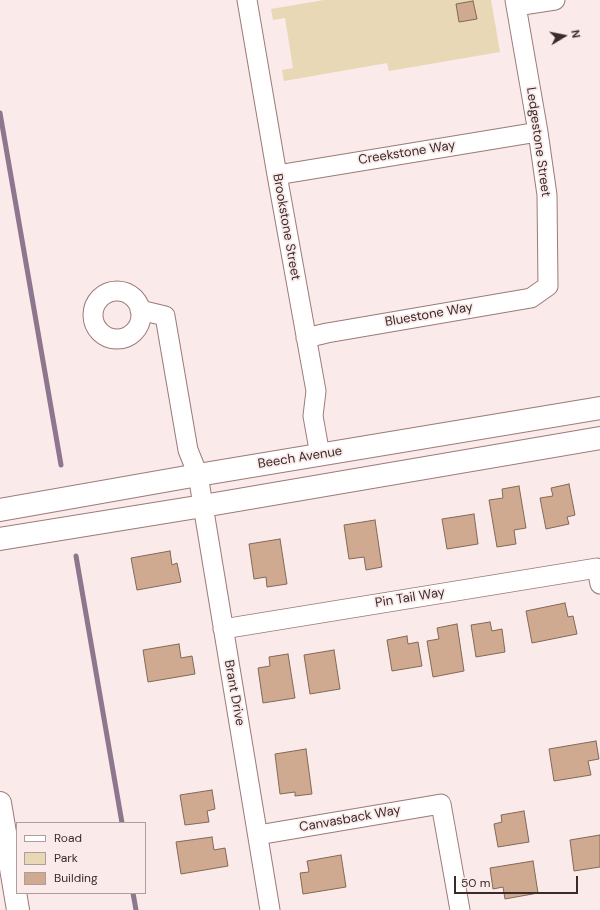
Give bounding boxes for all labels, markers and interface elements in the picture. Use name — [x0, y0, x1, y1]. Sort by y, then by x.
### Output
north arrow — [544, 16, 584, 56]
text: N — [568, 29, 583, 39]
street label: Ledgestone Street — [523, 86, 553, 198]
street label: Creekstone Way — [357, 138, 457, 168]
street label: Brookstone Street — [269, 172, 303, 282]
street label: Bluestone Way — [384, 300, 474, 330]
street label: Beech Avenue — [257, 444, 343, 472]
street label: Pin Tail Way — [374, 585, 446, 611]
street label: Brant Drive — [221, 659, 247, 727]
street label: Canvasback Way — [298, 802, 402, 836]
legend — [16, 822, 146, 894]
text: Road — [54, 830, 82, 846]
text: Park — [54, 850, 78, 866]
scale bar — [456, 868, 580, 894]
text: Building — [54, 870, 98, 886]
text: 50 m — [461, 875, 490, 891]

